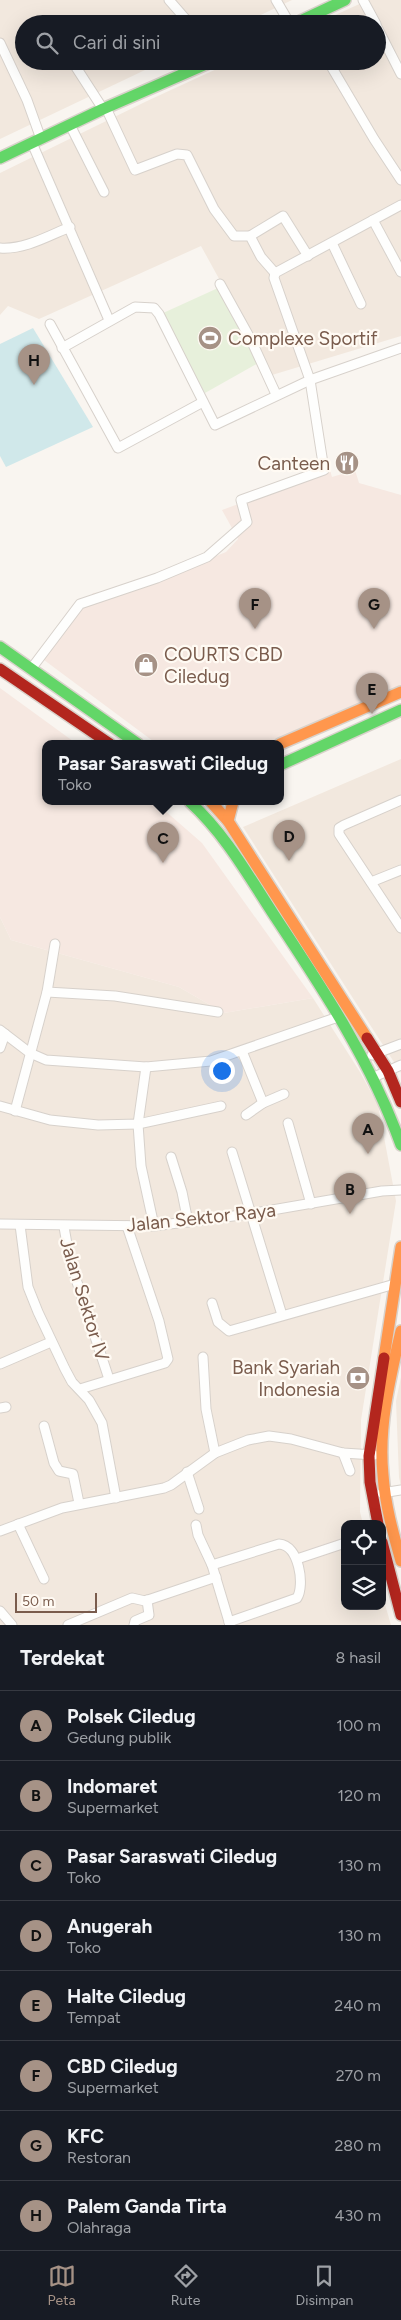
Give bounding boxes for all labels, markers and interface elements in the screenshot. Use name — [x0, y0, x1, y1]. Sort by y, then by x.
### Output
search box — [15, 15, 386, 70]
icon: search — [33, 29, 61, 57]
text: Cari di sini — [73, 31, 160, 54]
sports icon: Complexe Sportif — [197, 325, 223, 351]
place label: Complexe Sportif — [228, 327, 378, 350]
pin: H — [18, 344, 50, 385]
restaurant icon: Canteen — [334, 450, 360, 476]
place label: Canteen — [258, 452, 330, 475]
pin: F — [239, 588, 271, 629]
pin: G — [358, 588, 390, 629]
place label: COURTS CBD Ciledug — [164, 643, 283, 688]
shop icon: COURTS CBD Ciledug — [133, 652, 159, 678]
pin: E — [356, 673, 388, 714]
popup — [42, 740, 284, 805]
text: Pasar Saraswati Ciledug — [58, 752, 268, 775]
text: Toko — [58, 775, 92, 794]
pin: D — [273, 820, 305, 861]
pin: C — [147, 822, 179, 863]
your location — [209, 1058, 235, 1084]
pin: A — [352, 1113, 384, 1154]
pin: B — [334, 1173, 366, 1214]
street label: Jalan Sektor Raya — [125, 1198, 277, 1237]
street label: Jalan Sektor IV — [55, 1235, 114, 1363]
place label: Bank Syariah Indonesia — [232, 1356, 340, 1401]
bank icon: Bank Syariah Indonesia — [345, 1365, 371, 1391]
map controls — [341, 1520, 386, 1610]
button: locate — [341, 1520, 386, 1565]
button: layers — [341, 1565, 386, 1610]
scale bar — [15, 1590, 98, 1613]
text: 50 m — [22, 1593, 54, 1610]
text: Terdekat — [20, 1645, 105, 1670]
text: 8 hasil — [335, 1648, 381, 1667]
text: Polsek Ciledug — [67, 1705, 196, 1728]
text: A — [30, 1716, 42, 1735]
text: 100 m — [336, 1716, 381, 1735]
text: Gedung publik — [67, 1728, 171, 1747]
text: Indomaret — [67, 1775, 158, 1798]
text: B — [31, 1786, 41, 1805]
text: 120 m — [338, 1786, 381, 1805]
text: Supermarket — [67, 1798, 159, 1817]
text: Pasar Saraswati Ciledug — [67, 1845, 277, 1868]
text: C — [30, 1856, 42, 1875]
text: 130 m — [338, 1856, 381, 1875]
text: Toko — [67, 1868, 101, 1887]
text: Anugerah — [67, 1915, 152, 1938]
text: D — [30, 1926, 42, 1945]
text: 130 m — [338, 1926, 381, 1945]
text: Toko — [67, 1938, 101, 1957]
text: Halte Ciledug — [67, 1985, 186, 2008]
text: E — [31, 1996, 41, 2015]
text: 240 m — [334, 1996, 381, 2015]
text: Tempat — [67, 2008, 121, 2027]
text: CBD Ciledug — [67, 2055, 178, 2078]
text: F — [32, 2066, 40, 2085]
text: 270 m — [336, 2066, 381, 2085]
text: Supermarket — [67, 2078, 159, 2097]
text: KFC — [67, 2125, 104, 2148]
text: G — [30, 2136, 42, 2155]
text: 280 m — [334, 2136, 381, 2155]
text: Restoran — [67, 2148, 131, 2167]
text: Palem Ganda Tirta — [67, 2195, 227, 2218]
text: H — [30, 2206, 42, 2225]
text: 430 m — [335, 2206, 381, 2225]
text: Olahraga — [67, 2218, 131, 2237]
tab: Peta — [48, 2262, 76, 2309]
tab: Rute — [171, 2262, 200, 2309]
tab: Disimpan — [296, 2262, 353, 2309]

